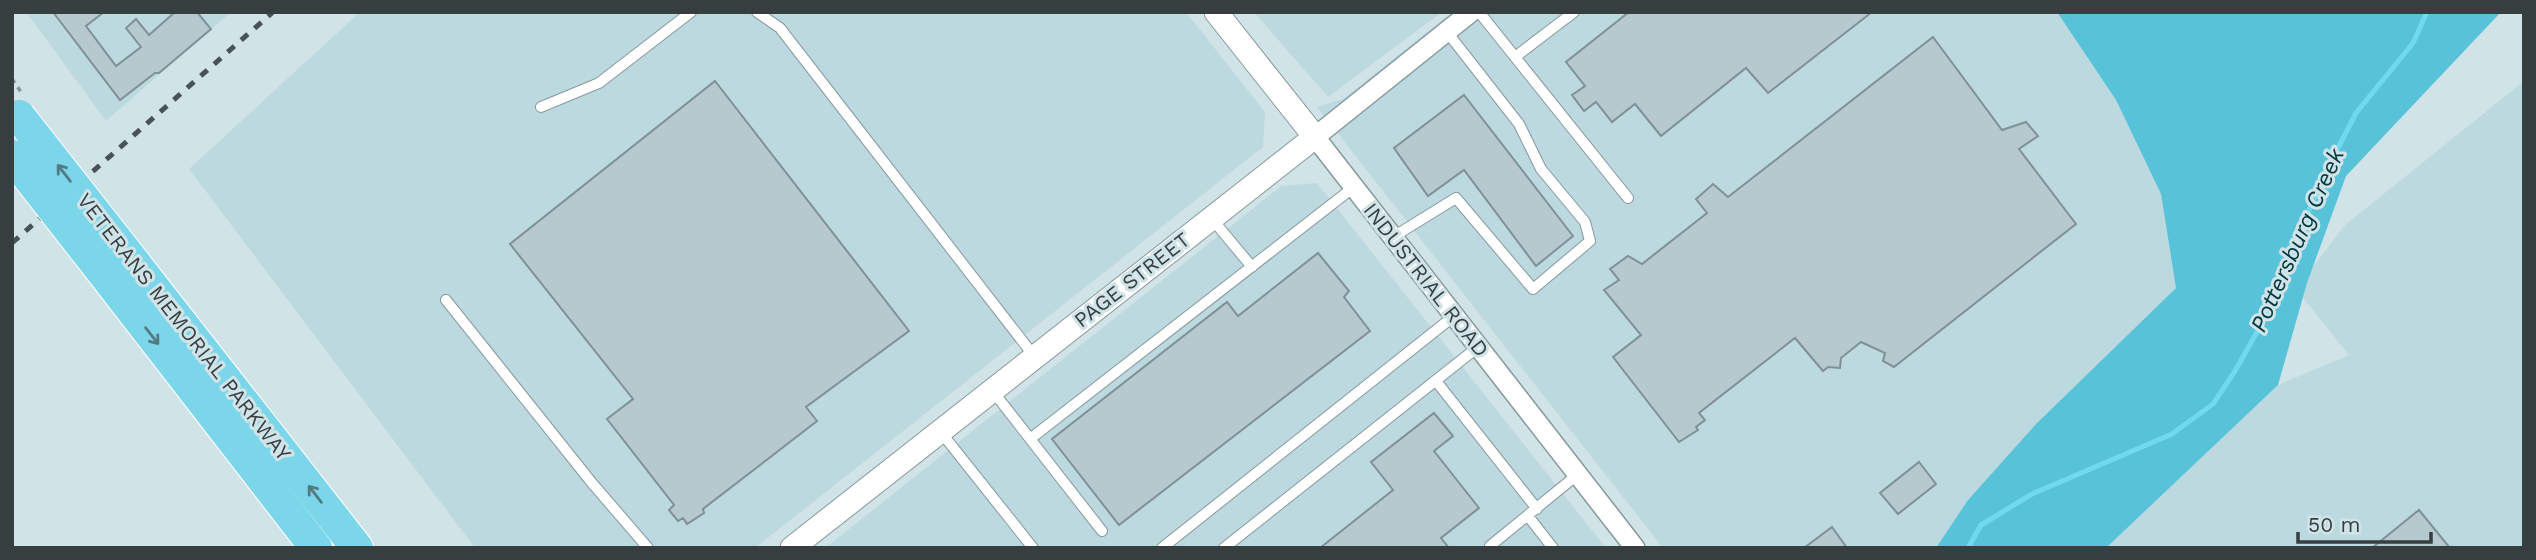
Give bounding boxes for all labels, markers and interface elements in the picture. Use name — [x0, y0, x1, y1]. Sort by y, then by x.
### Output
water label: Pottersburg Creek — [2245, 143, 2351, 336]
one-way arrow — [57, 164, 72, 182]
street label: VETERANS MEMORIAL PARKWAY — [72, 188, 297, 465]
street label: INDUSTRIAL ROAD — [1359, 198, 1494, 362]
street label: PAGE STREET — [1069, 226, 1195, 333]
one-way arrow — [145, 327, 160, 345]
one-way arrow — [307, 485, 322, 504]
scale bar — [2298, 500, 2431, 544]
text: 50 m — [2308, 512, 2360, 537]

